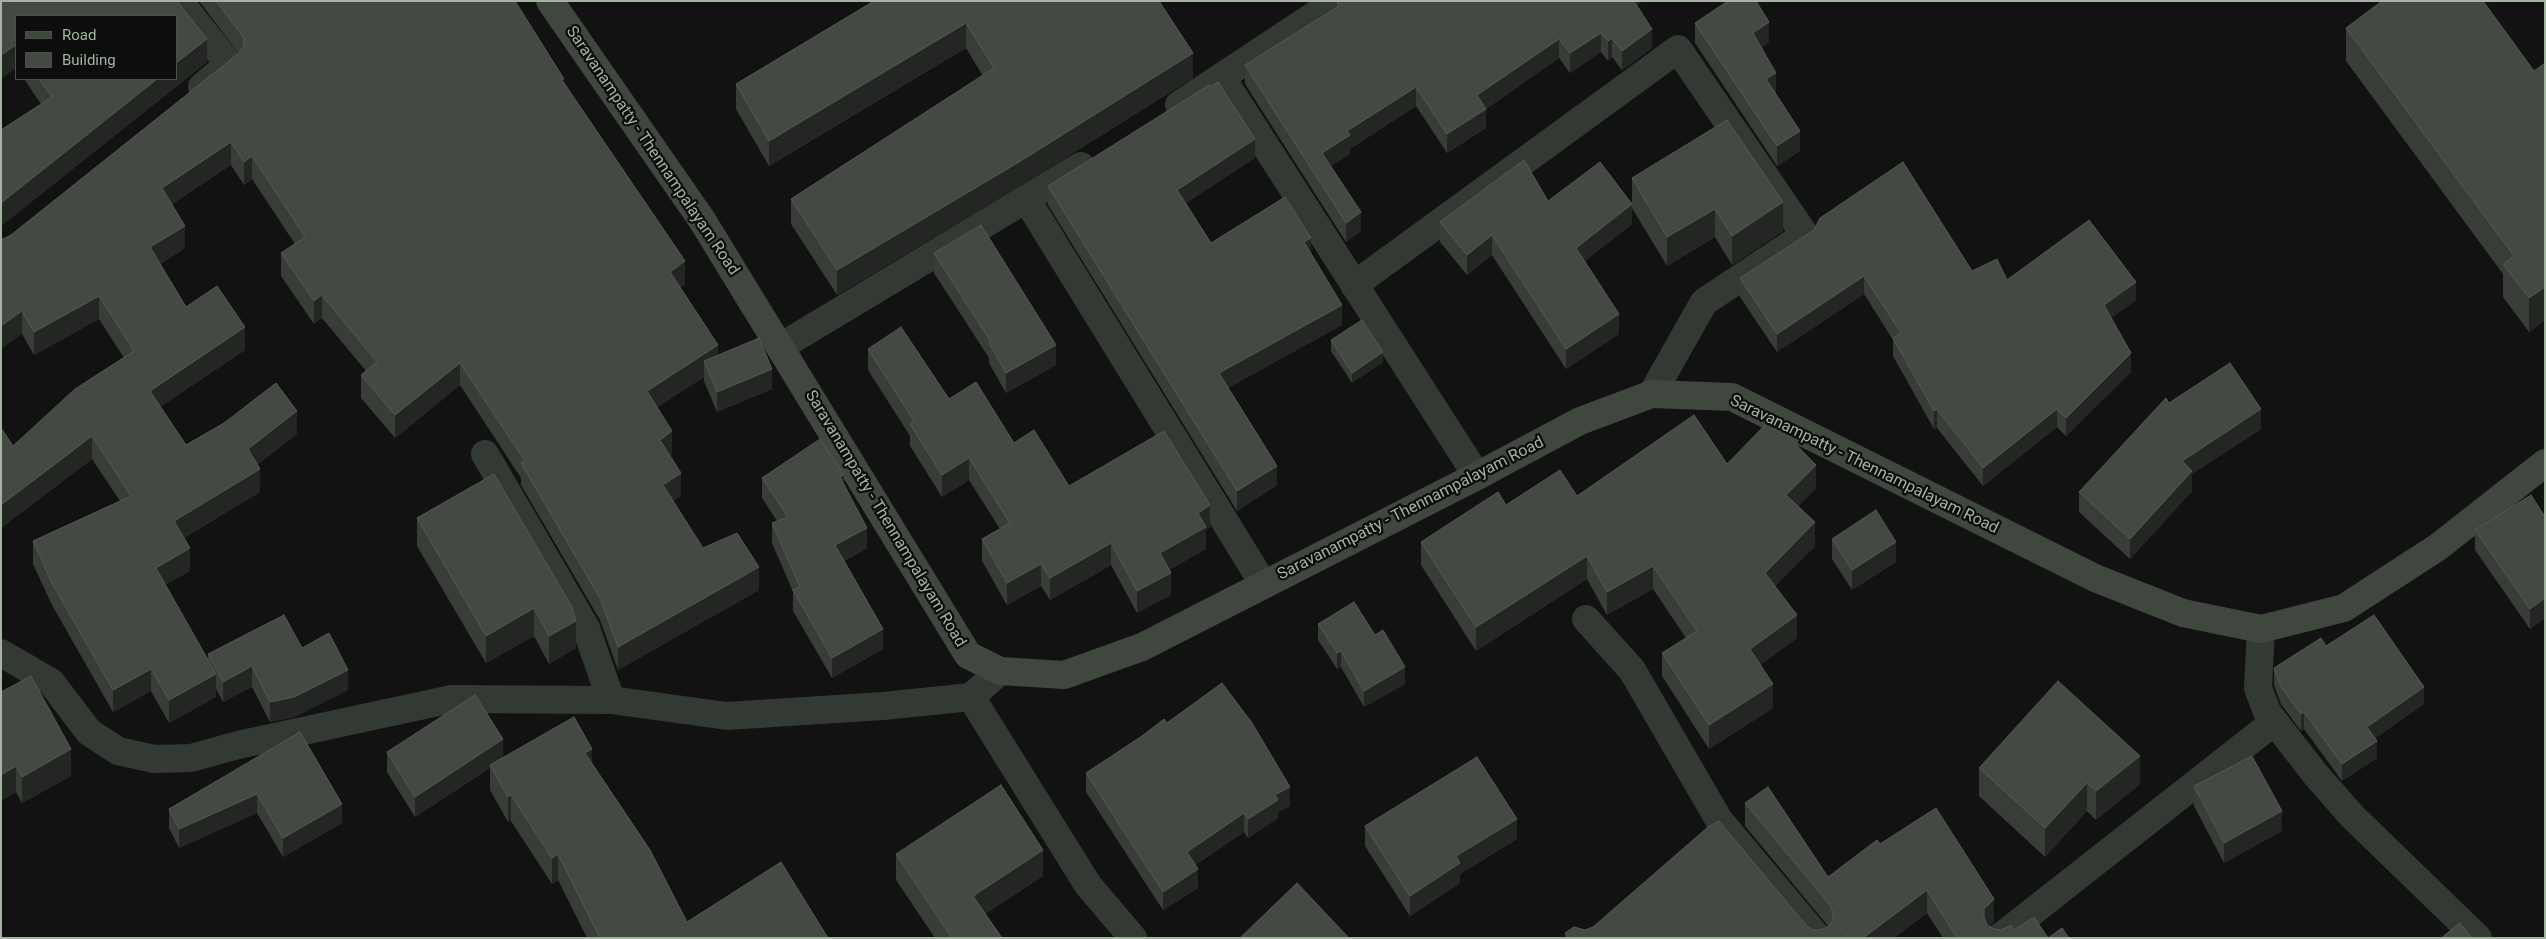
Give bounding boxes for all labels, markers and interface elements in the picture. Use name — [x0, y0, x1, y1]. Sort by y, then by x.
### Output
legend — [15, 15, 178, 80]
street label: Saravanampatty - Thennampalayam Road — [561, 23, 743, 279]
text: Road — [62, 26, 96, 44]
text: Building — [62, 51, 116, 69]
street label: Saravanampatty - Thennampalayam Road — [801, 387, 969, 651]
street label: Saravanampatty - Thennampalayam Road — [1727, 391, 2001, 539]
street label: Saravanampatty - Thennampalayam Road — [1275, 433, 1547, 585]

